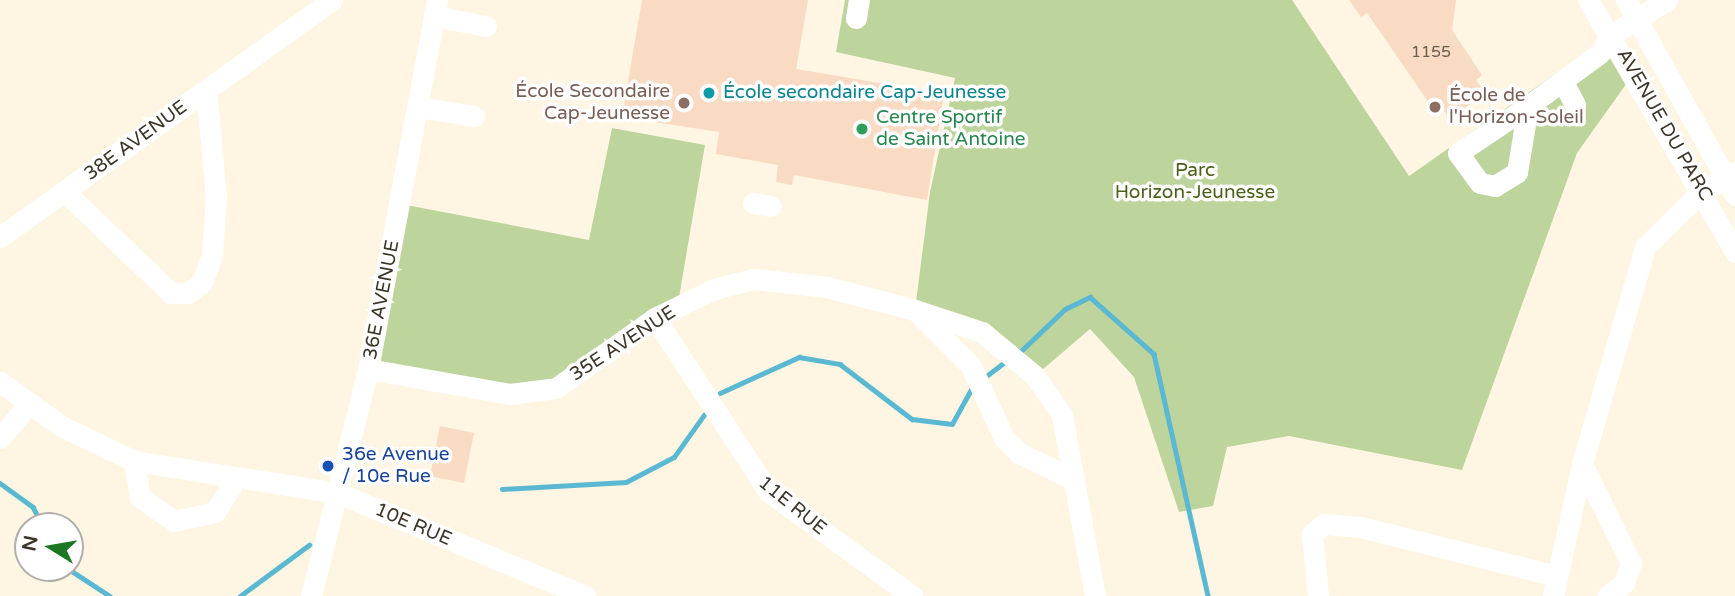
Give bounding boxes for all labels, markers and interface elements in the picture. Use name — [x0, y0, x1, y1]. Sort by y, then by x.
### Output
house number: 1155 — [1411, 42, 1451, 62]
street label: AVENUE DU PARC — [1611, 45, 1717, 205]
place label: École Secondaire Cap-Jeunesse — [515, 81, 670, 125]
place label: École secondaire Cap-Jeunesse — [723, 82, 1006, 104]
marker: École secondaire Cap-Jeunesse — [701, 85, 717, 101]
place label: École de l'Horizon-Soleil — [1449, 85, 1584, 129]
marker: École Secondaire Cap-Jeunesse — [676, 95, 692, 111]
street label: 38E AVENUE — [80, 96, 192, 186]
marker: École de l'Horizon-Soleil — [1427, 99, 1443, 115]
place label: Centre Sportif de Saint Antoine — [876, 107, 1025, 151]
marker: Centre Sportif de Saint Antoine — [854, 121, 870, 137]
park label: Parc Horizon-Jeunesse — [1115, 160, 1275, 204]
street label: 36E AVENUE — [359, 238, 405, 362]
street label: 35E AVENUE — [566, 301, 680, 387]
place label: 36e Avenue / 10e Rue — [342, 444, 450, 488]
marker: 36e Avenue / 10e Rue — [320, 458, 336, 474]
street label: 11E RUE — [753, 472, 831, 540]
street label: 10E RUE — [371, 499, 455, 551]
north arrow — [14, 512, 84, 582]
text: N — [18, 534, 43, 553]

